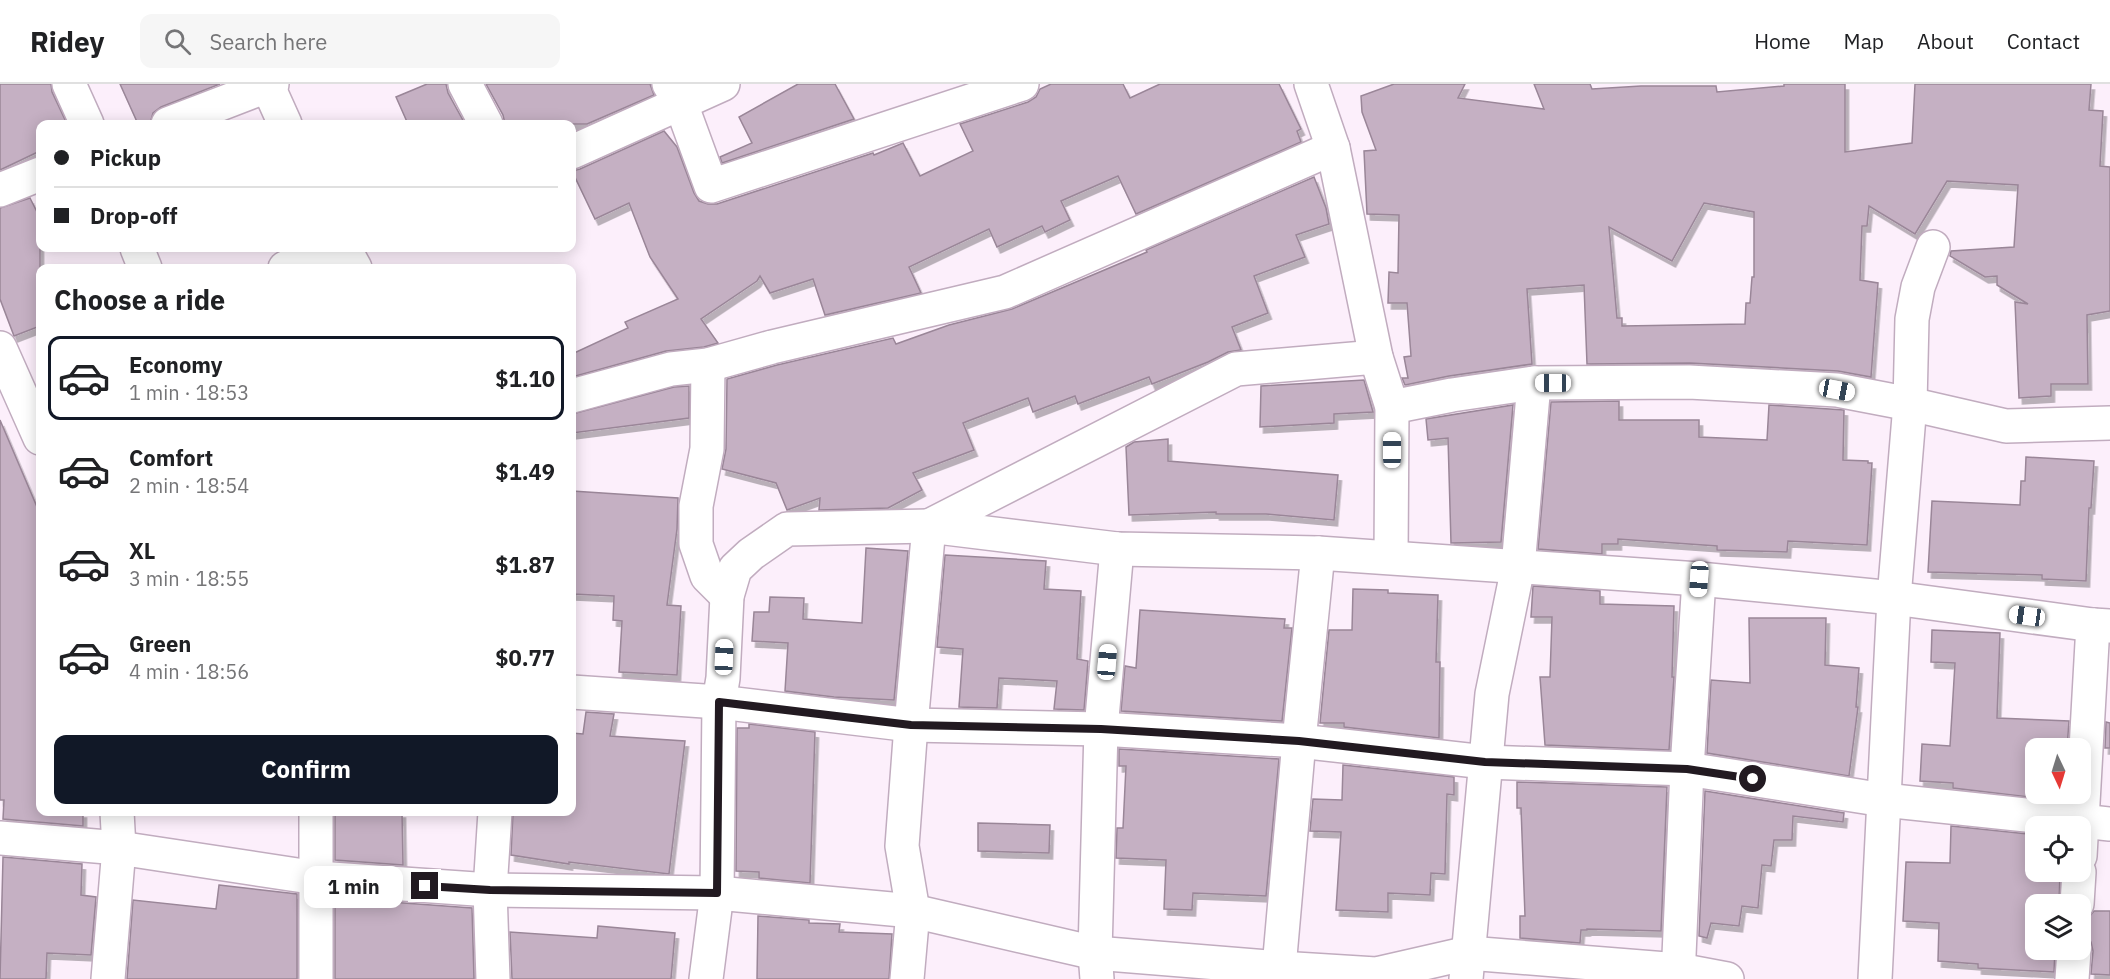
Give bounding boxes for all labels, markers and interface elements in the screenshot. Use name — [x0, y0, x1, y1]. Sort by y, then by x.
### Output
search box — [140, 14, 560, 68]
text: Ridey — [30, 23, 104, 60]
icon: search — [161, 25, 194, 58]
text: Search here — [209, 27, 327, 56]
text: Home — [1754, 27, 1811, 55]
text: Map — [1844, 27, 1884, 55]
text: About — [1917, 27, 1974, 55]
text: Contact — [2007, 27, 2080, 55]
text: Pickup — [90, 143, 161, 172]
text: Drop-off — [90, 201, 177, 230]
text: Choose a ride — [54, 282, 225, 317]
text: Economy — [129, 350, 223, 379]
icon: car — [57, 351, 111, 405]
text: $1.10 — [495, 364, 555, 393]
car — [1535, 374, 1571, 392]
car — [1818, 378, 1856, 402]
text: 1 min · 18:53 — [129, 379, 249, 406]
car — [1383, 432, 1401, 468]
text: Comfort — [129, 443, 213, 472]
icon: car — [57, 444, 111, 498]
text: $1.49 — [495, 457, 555, 486]
text: 2 min · 18:54 — [129, 472, 249, 499]
text: XL — [129, 536, 155, 565]
icon: car — [57, 537, 111, 591]
text: $1.87 — [495, 550, 555, 579]
car — [1689, 560, 1709, 598]
text: 3 min · 18:55 — [129, 565, 249, 592]
car — [2008, 605, 2046, 627]
text: Green — [129, 629, 191, 658]
icon: car — [57, 630, 111, 684]
car — [714, 639, 734, 675]
text: $0.77 — [495, 643, 555, 672]
car — [1096, 643, 1118, 681]
text: 4 min · 18:56 — [129, 658, 249, 685]
button: Confirm — [54, 735, 558, 804]
north arrow — [2025, 738, 2091, 804]
map controls — [2025, 738, 2091, 960]
route start — [1739, 765, 1766, 792]
button: locate — [2025, 816, 2091, 882]
callout: 1 min — [305, 865, 404, 907]
route end — [411, 872, 438, 899]
text: 1 min — [327, 873, 380, 900]
button: layers — [2025, 894, 2091, 960]

